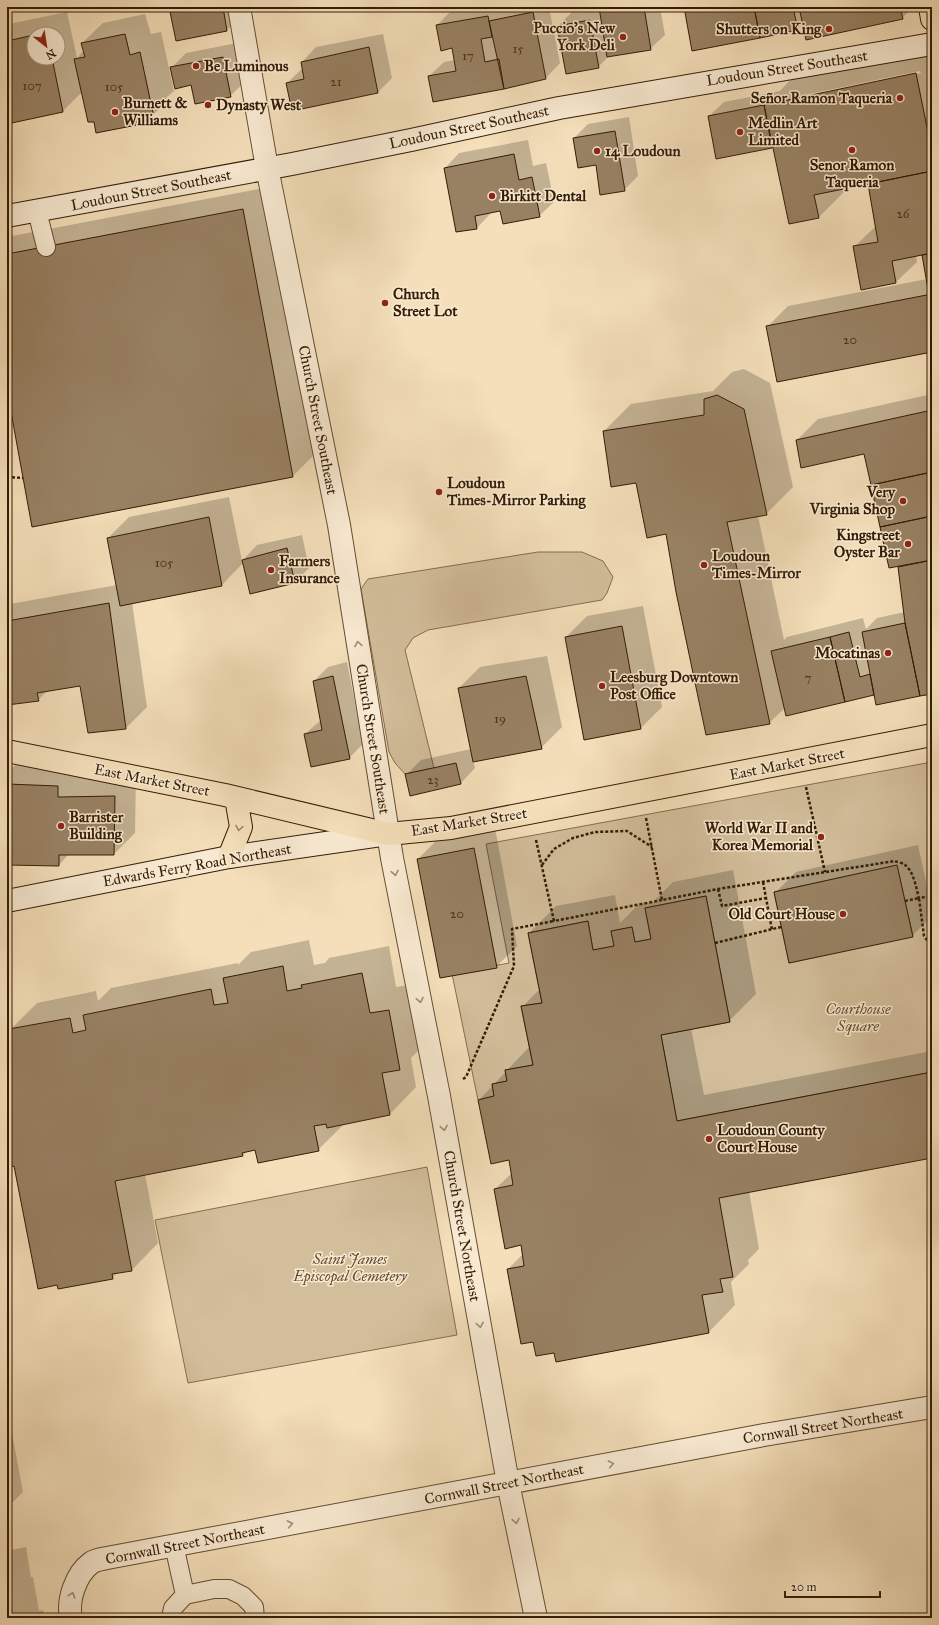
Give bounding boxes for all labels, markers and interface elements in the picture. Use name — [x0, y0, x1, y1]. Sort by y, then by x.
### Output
place label: Puccio's New York Deli — [533, 19, 616, 54]
place label: Shutters on King — [716, 20, 822, 39]
marker: Shutters on King — [824, 24, 834, 34]
north arrow — [26, 26, 66, 66]
marker: Puccio's New York Deli — [618, 32, 628, 42]
house number: 15 — [512, 41, 524, 57]
text: N — [43, 46, 58, 63]
street label: Loudoun Street Southeast — [705, 46, 870, 90]
house number: 17 — [462, 48, 474, 64]
place label: Be Luminous — [204, 57, 289, 75]
marker: Be Luminous — [191, 61, 201, 71]
house number: 21 — [330, 74, 342, 90]
house number: 107 — [22, 78, 42, 94]
house number: 105 — [105, 79, 123, 95]
place label: Señor Ramon Taqueria — [751, 89, 893, 108]
marker: Señor Ramon Taqueria — [895, 93, 905, 103]
place label: Burnett & Williams — [123, 94, 188, 129]
place label: Dynasty West — [216, 96, 302, 115]
marker: Dynasty West — [203, 100, 213, 110]
street label: Loudoun Street Southeast — [387, 101, 551, 153]
marker: Burnett & Williams — [110, 107, 120, 117]
place label: Medlin Art Limited — [748, 114, 818, 149]
marker: Medlin Art Limited — [735, 127, 745, 137]
place label: 14 Loudoun — [605, 142, 681, 161]
marker: Senor Ramon Taqueria — [847, 145, 857, 155]
marker: 14 Loudoun — [592, 146, 602, 156]
place label: Senor Ramon Taqueria — [810, 156, 895, 192]
street label: Loudoun Street Southeast — [69, 165, 233, 214]
place label: Birkitt Dental — [500, 187, 587, 205]
marker: Birkitt Dental — [487, 191, 497, 201]
house number: 26 — [896, 206, 910, 222]
place label: Church Street Lot — [393, 285, 458, 320]
marker: Church Street Lot — [380, 298, 390, 308]
house number: 20 — [843, 332, 857, 348]
street label: Church Street Southeast — [295, 344, 341, 497]
place label: Loudoun Times-Mirror Parking — [446, 474, 586, 510]
place label: Very Virginia Shop — [809, 483, 896, 519]
marker: Loudoun Times-Mirror Parking — [434, 487, 444, 497]
marker: Very Virginia Shop — [898, 496, 908, 506]
place label: Kingstreet Oyster Bar — [834, 526, 901, 562]
marker: Kingstreet Oyster Bar — [903, 539, 913, 549]
place label: Loudoun Times-Mirror — [711, 547, 801, 582]
place label: Farmers Insurance — [279, 552, 340, 587]
house number: 105 — [155, 555, 173, 571]
marker: Loudoun Times-Mirror — [699, 560, 709, 570]
marker: Farmers Insurance — [266, 565, 276, 575]
one-way arrow — [354, 640, 363, 647]
place label: Mocatinas — [815, 644, 881, 662]
marker: Mocatinas — [883, 648, 893, 658]
street label: Church Street Southeast — [352, 663, 394, 816]
place label: Leesburg Downtown Post Office — [610, 668, 739, 703]
house number: 7 — [805, 670, 812, 686]
marker: Leesburg Downtown Post Office — [597, 681, 607, 691]
house number: 19 — [494, 711, 506, 727]
street label: East Market Street — [728, 744, 847, 784]
street label: East Market Street — [93, 760, 212, 800]
house number: 23 — [427, 772, 439, 788]
street label: East Market Street — [410, 804, 529, 840]
place label: Barrister Building — [69, 808, 124, 844]
place label: World War II and Korea Memorial — [705, 819, 814, 854]
marker: Barrister Building — [56, 821, 66, 831]
one-way arrow — [235, 825, 244, 831]
marker: World War II and Korea Memorial — [816, 832, 826, 842]
street label: Edwards Ferry Road Northeast — [101, 839, 293, 890]
one-way arrow — [391, 869, 399, 876]
place label: Old Court House — [729, 905, 836, 923]
house number: 20 — [450, 906, 464, 922]
marker: Old Court House — [838, 909, 848, 919]
one-way arrow — [415, 997, 424, 1003]
park label: Courthouse Square — [825, 1000, 891, 1035]
place label: Loudoun County Court House — [717, 1121, 826, 1156]
one-way arrow — [440, 1125, 448, 1131]
marker: Loudoun County Court House — [704, 1134, 714, 1144]
street label: Church Street Northeast — [440, 1149, 484, 1304]
park label: Saint James Episcopal Cemetery — [292, 1250, 408, 1286]
one-way arrow — [475, 1322, 484, 1328]
street label: Cornwall Street Northeast — [742, 1404, 905, 1448]
street label: Cornwall Street Northeast — [423, 1460, 586, 1508]
one-way arrow — [608, 1460, 614, 1468]
one-way arrow — [512, 1518, 520, 1524]
street label: Cornwall Street Northeast — [104, 1520, 267, 1568]
one-way arrow — [287, 1520, 293, 1528]
scale bar — [785, 1573, 880, 1599]
text: 20 m — [791, 1580, 817, 1594]
one-way arrow — [67, 1592, 76, 1599]

